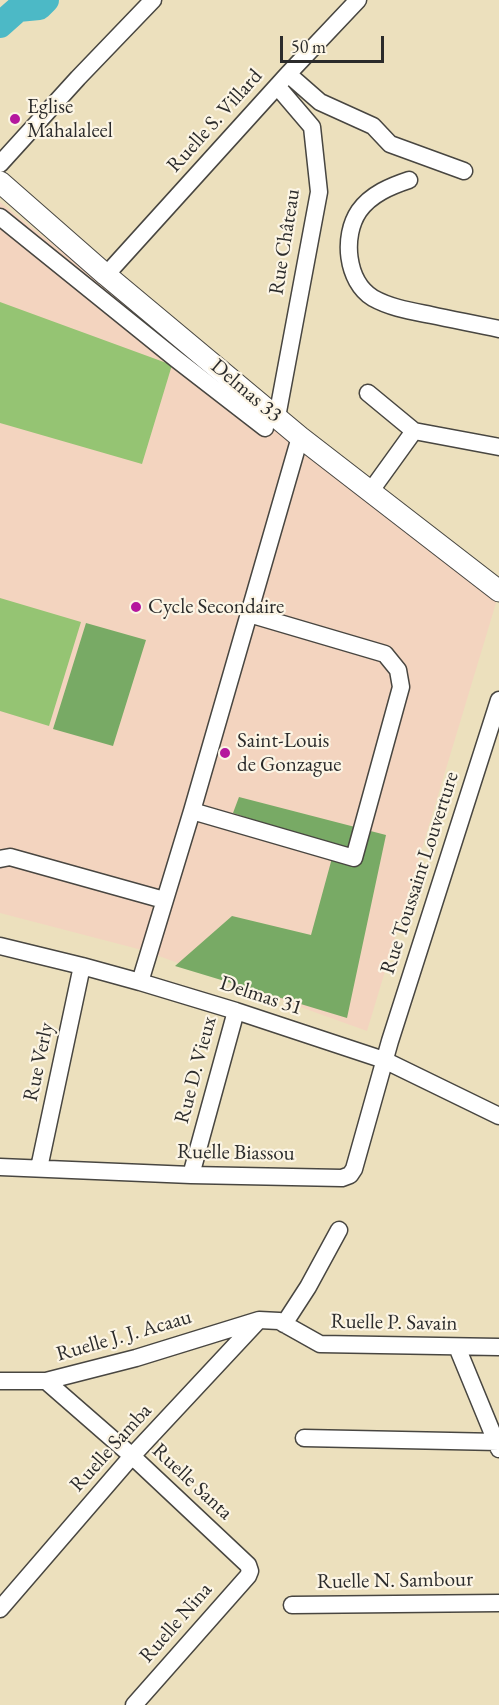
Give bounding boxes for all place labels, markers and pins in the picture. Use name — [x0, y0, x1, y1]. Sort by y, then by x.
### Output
place label: Eglise Mahalaleel — [27, 94, 113, 144]
marker: Eglise Mahalaleel — [8, 112, 22, 126]
place label: Cycle Secondaire — [148, 594, 284, 620]
marker: Cycle Secondaire — [129, 600, 143, 614]
place label: Saint-Louis de Gonzague — [237, 728, 341, 778]
marker: Saint-Louis de Gonzague — [218, 746, 232, 760]

